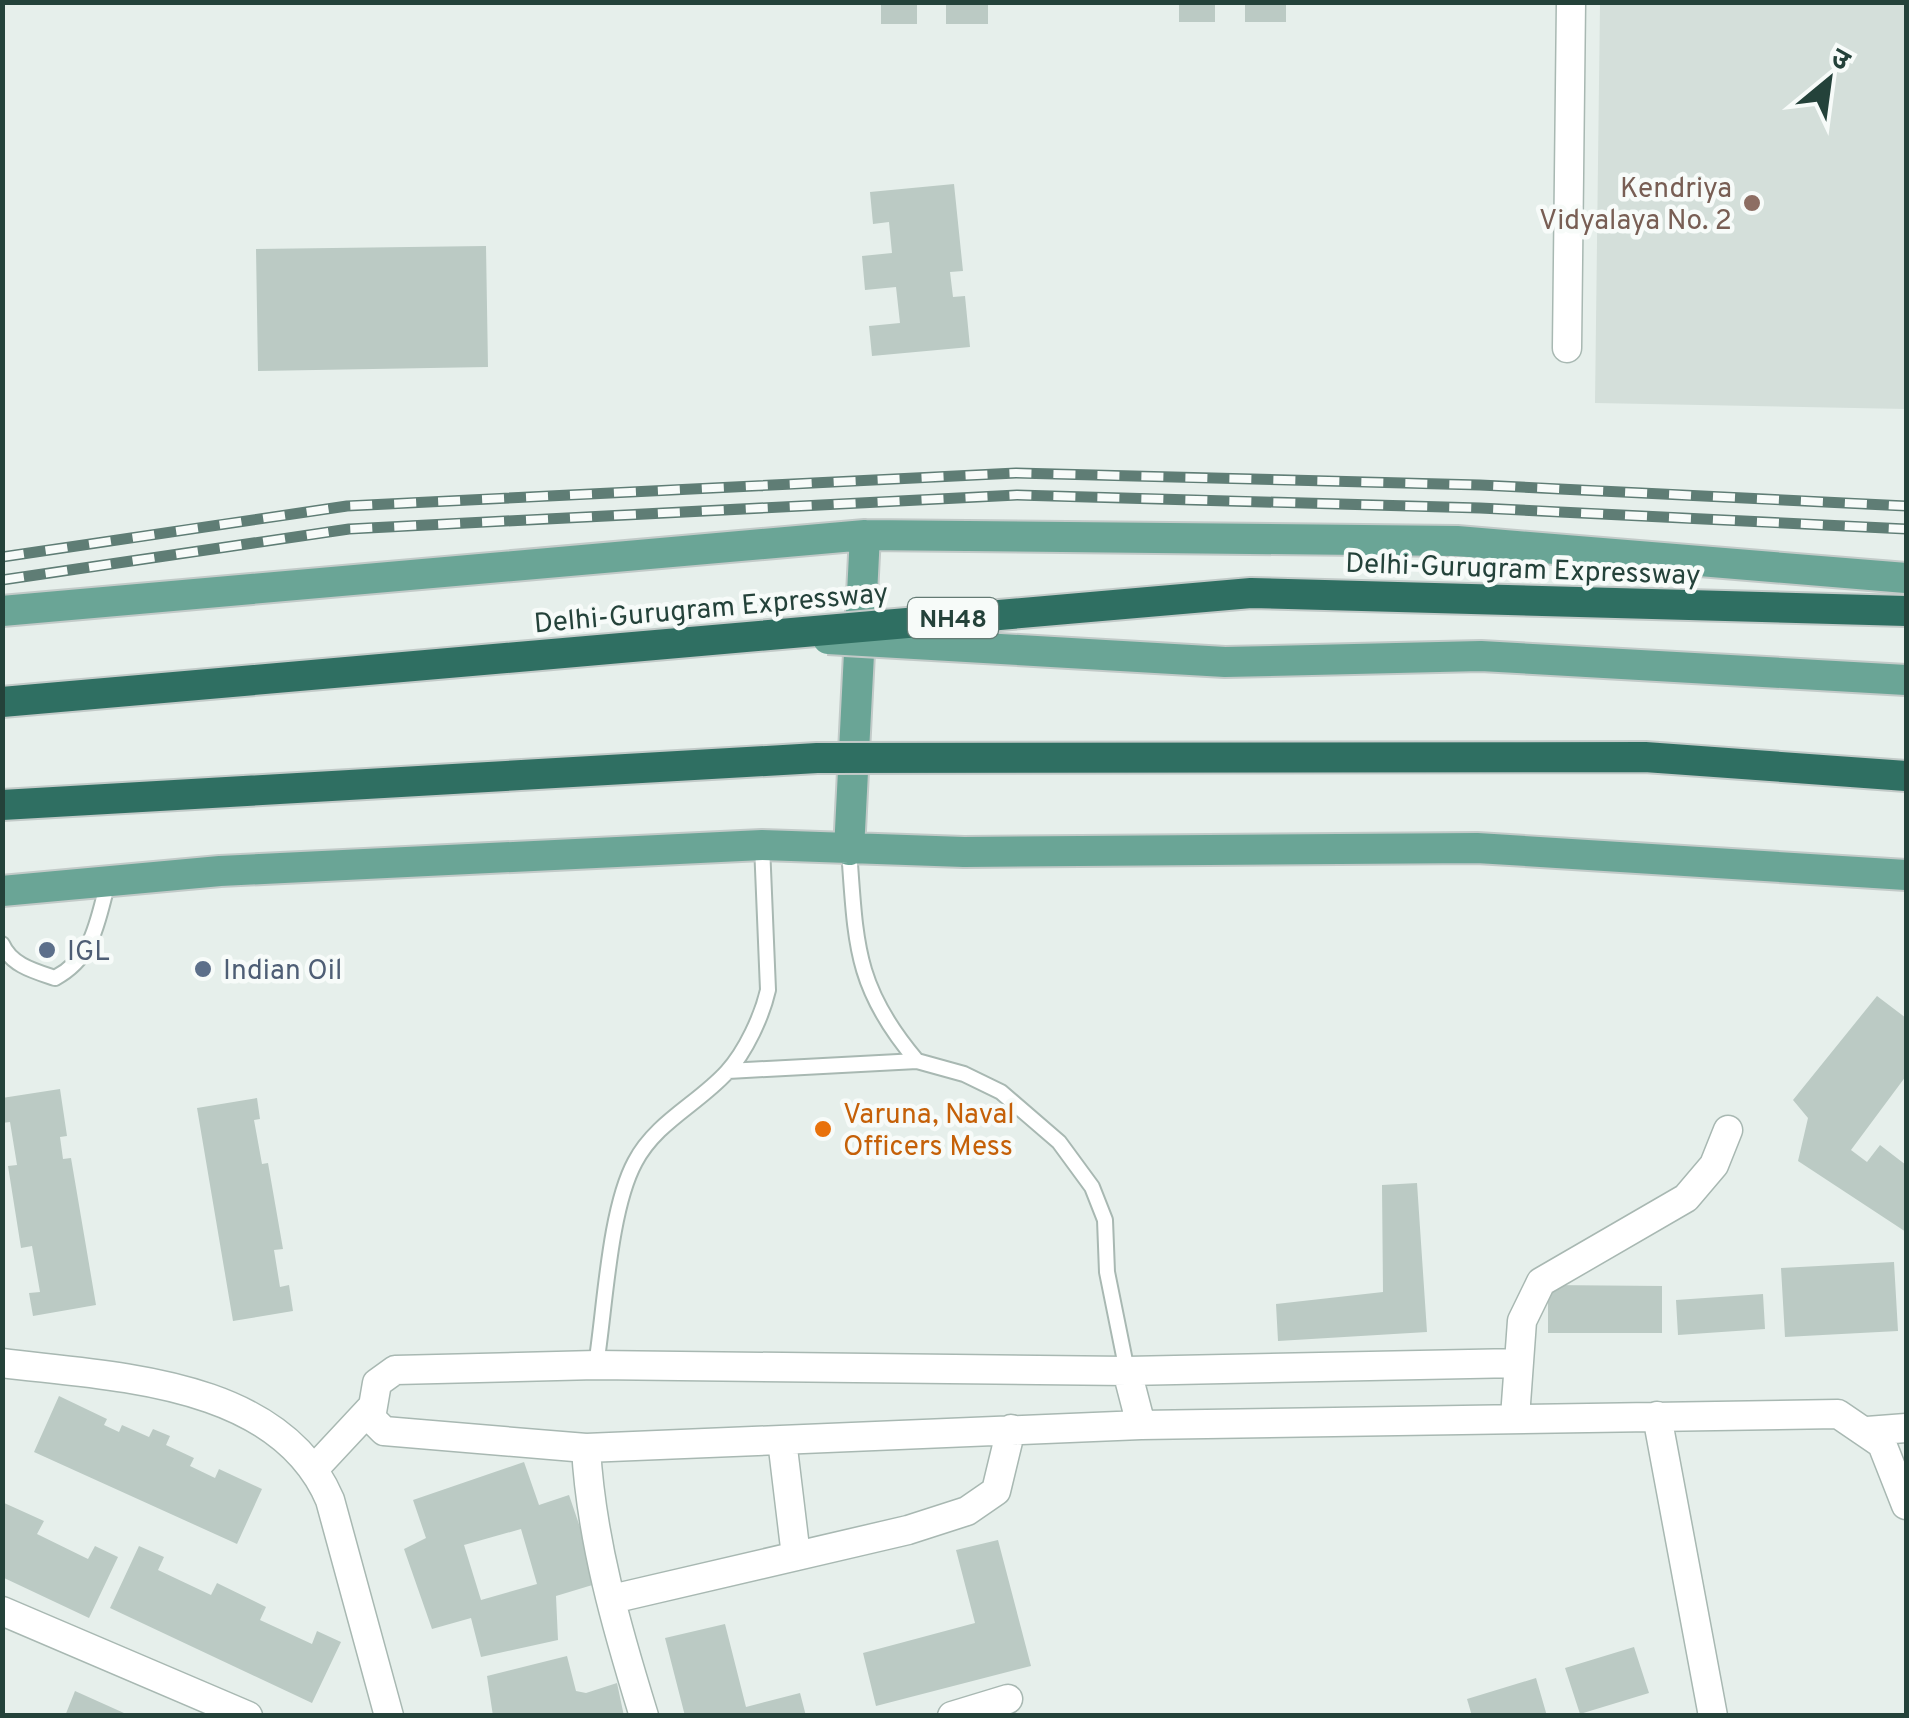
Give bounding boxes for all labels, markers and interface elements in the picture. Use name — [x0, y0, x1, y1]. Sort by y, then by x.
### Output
north arrow — [1779, 30, 1879, 130]
text: उ — [1824, 41, 1856, 81]
place label: Kendriya Vidyalaya No. 2 — [1539, 172, 1732, 240]
marker: Kendriya Vidyalaya No. 2 — [1741, 192, 1763, 214]
street label: Delhi-Gurugram Expressway — [1345, 547, 1701, 595]
street label: Delhi-Gurugram Expressway — [533, 577, 890, 643]
road number: NH48 — [908, 598, 998, 638]
place label: IGL — [67, 935, 110, 971]
marker: IGL — [36, 939, 58, 961]
place label: Indian Oil — [223, 954, 342, 990]
marker: Indian Oil — [192, 958, 214, 980]
place label: Varuna, Naval Officers Mess — [843, 1098, 1015, 1166]
marker: Varuna, Naval Officers Mess — [812, 1118, 834, 1140]

